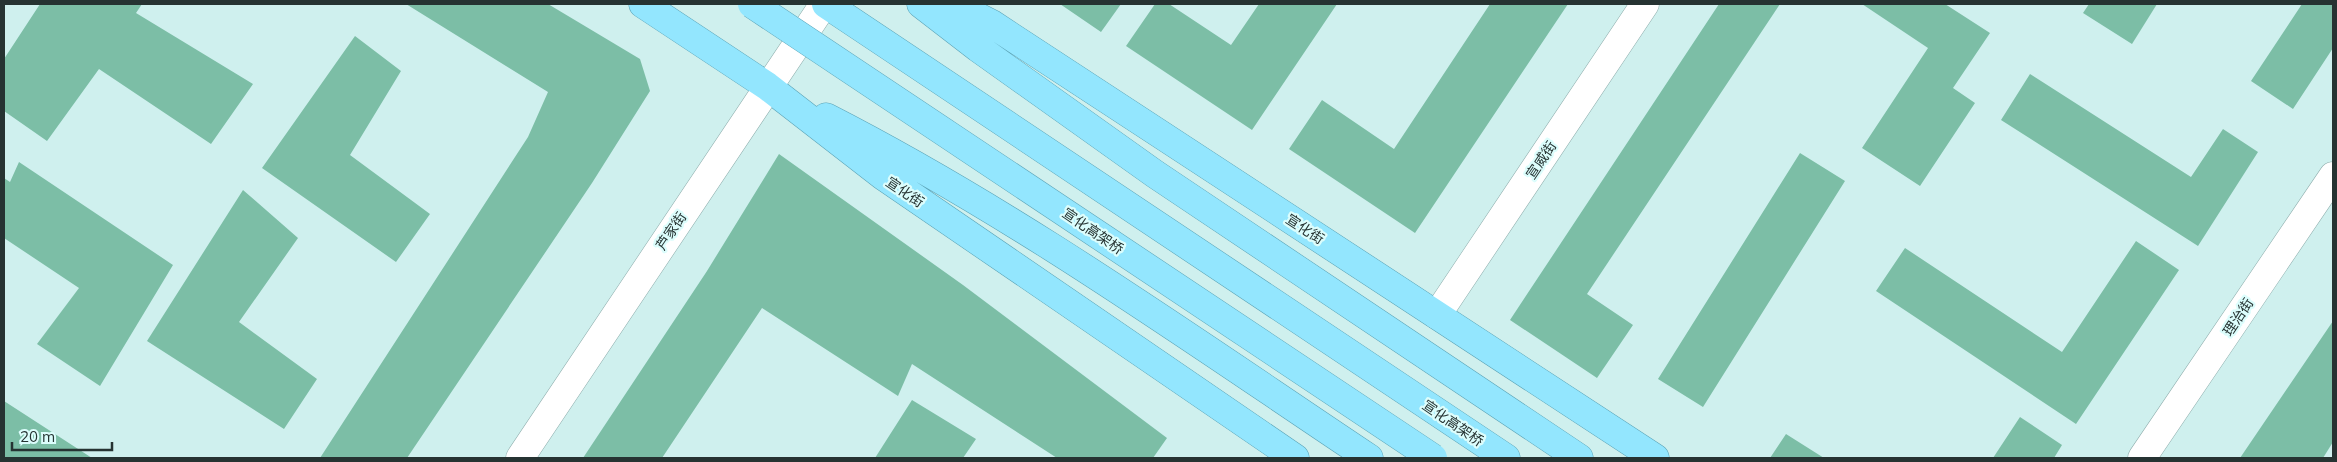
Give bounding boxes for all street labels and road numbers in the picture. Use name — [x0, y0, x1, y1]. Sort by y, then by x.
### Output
street label: 宣威街 — [1522, 138, 1560, 182]
street label: 宣化街 — [883, 173, 927, 211]
street label: 宣化高架桥 — [1059, 204, 1127, 258]
street label: 芦家街 — [652, 209, 690, 253]
street label: 宣化街 — [1282, 210, 1328, 248]
street label: 理治街 — [2219, 295, 2257, 339]
street label: 宣化高架桥 — [1419, 396, 1487, 450]

